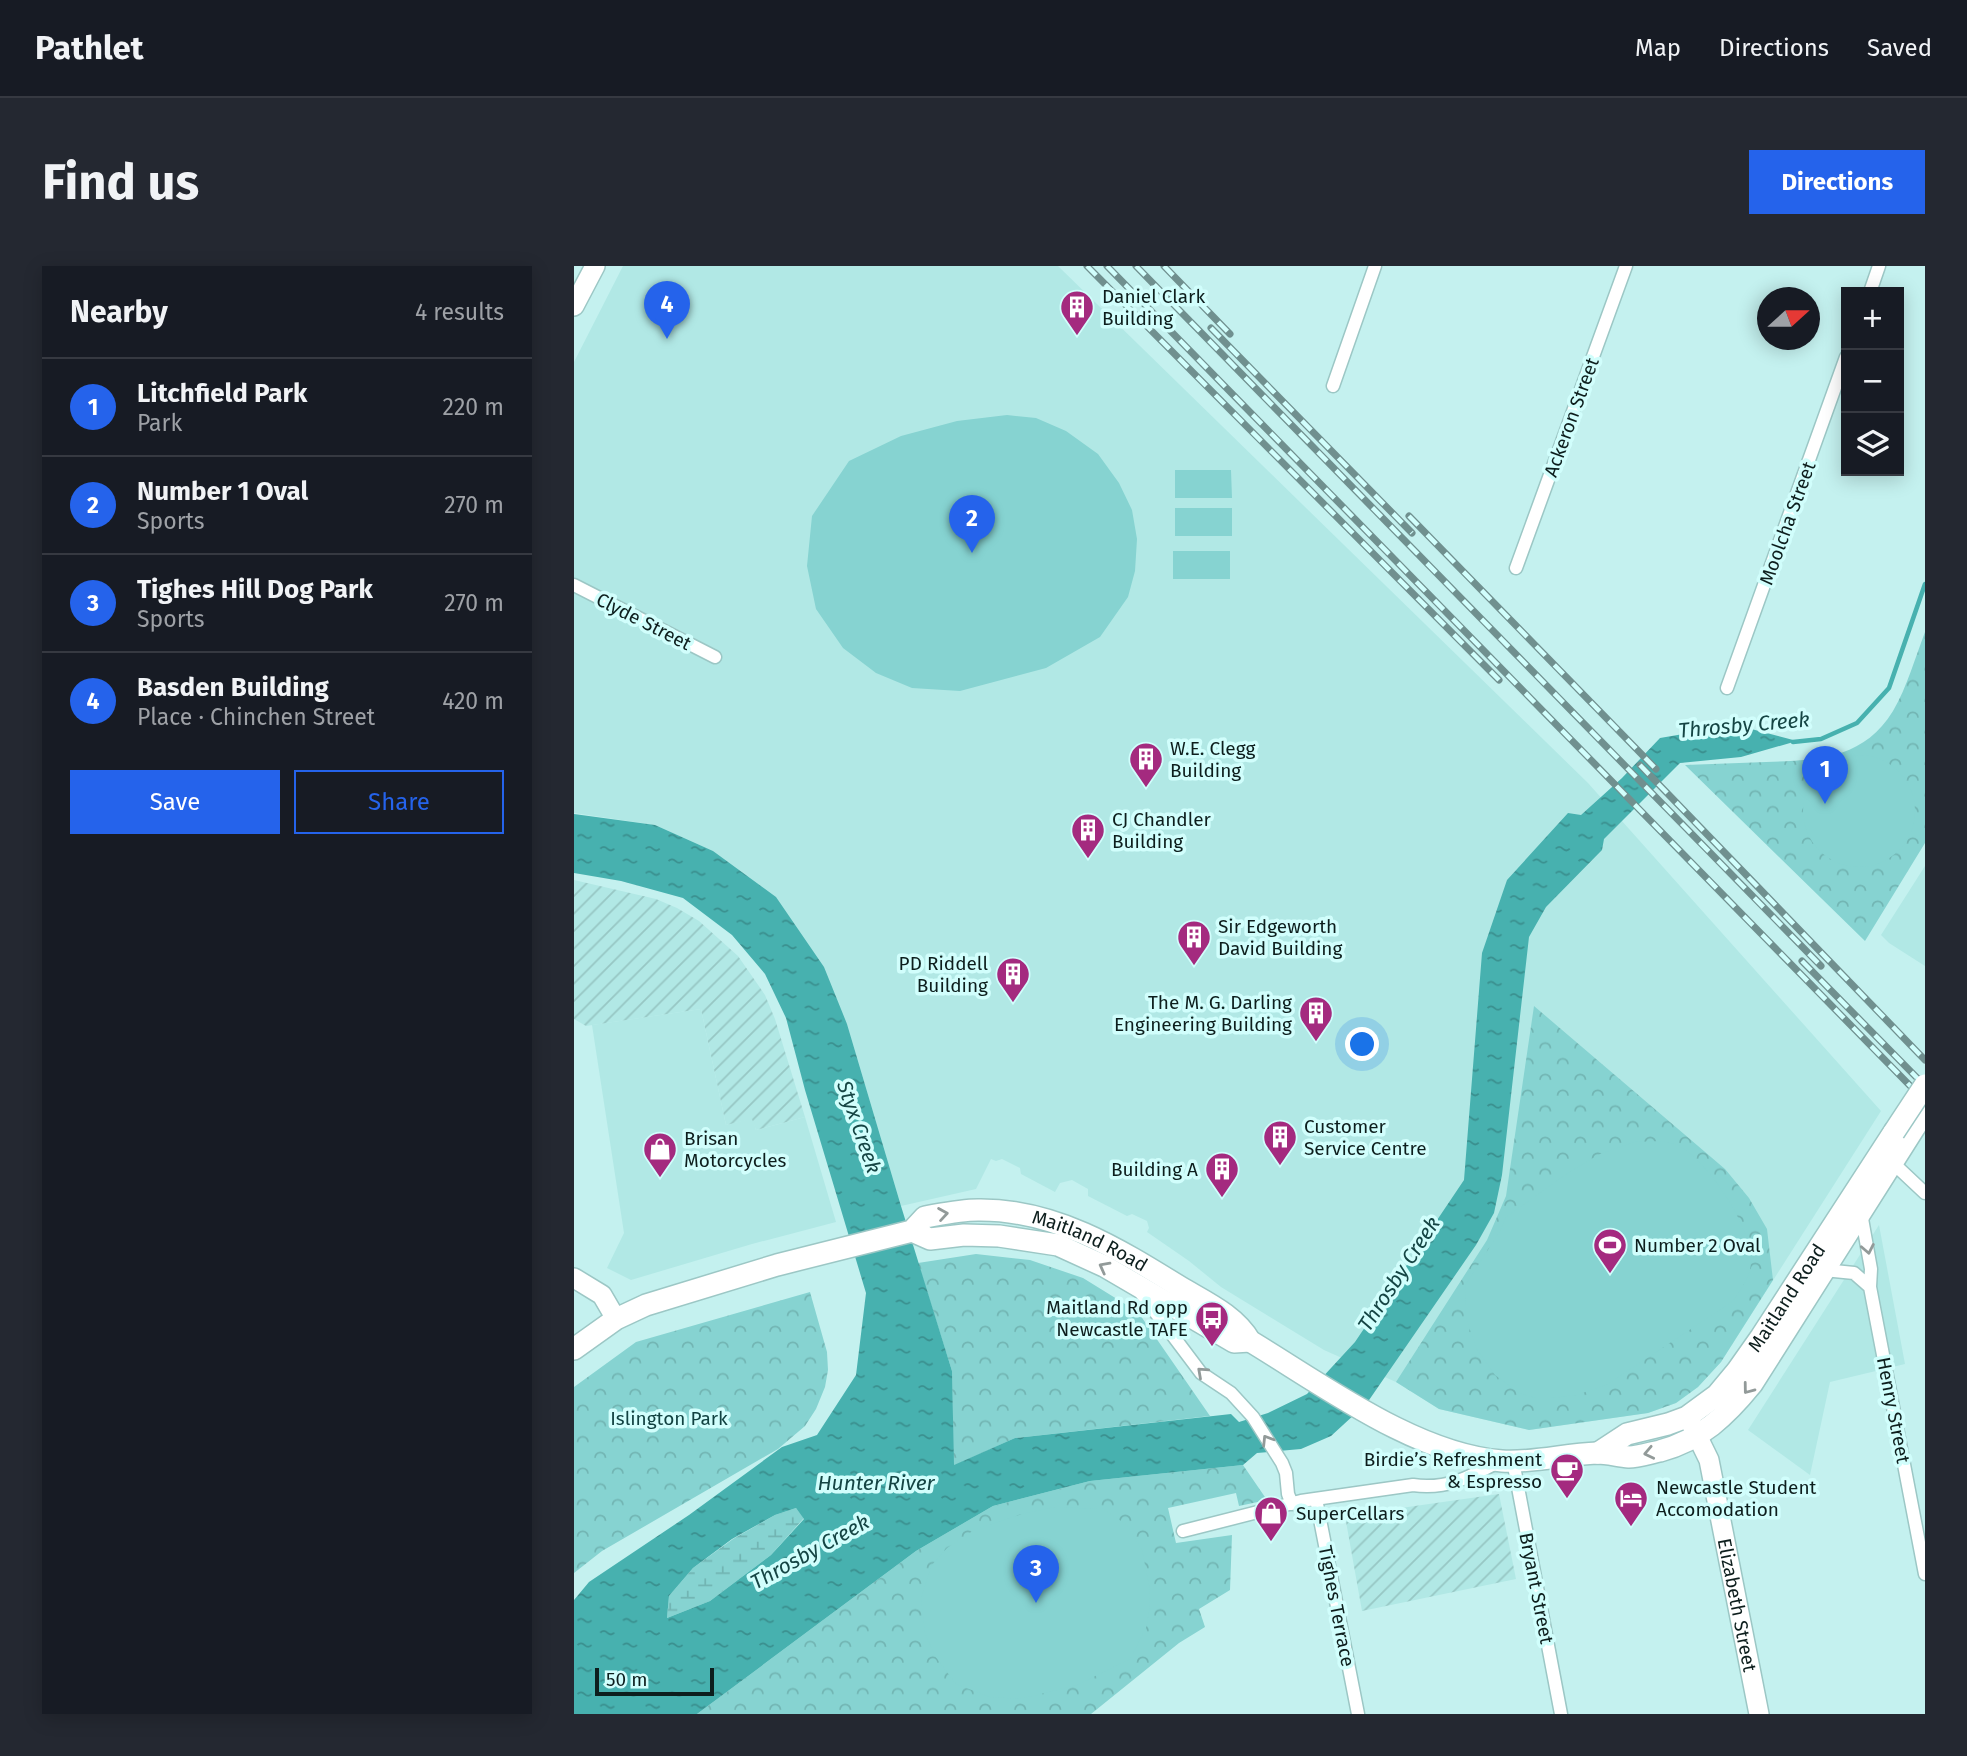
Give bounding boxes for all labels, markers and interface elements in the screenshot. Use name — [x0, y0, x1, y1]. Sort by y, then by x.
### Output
text: Pathlet — [35, 28, 144, 68]
text: Map — [1635, 34, 1681, 62]
text: Directions — [1719, 34, 1829, 62]
text: Saved — [1867, 34, 1932, 62]
button: Directions — [1749, 150, 1925, 214]
text: Find us — [42, 153, 199, 212]
pin: 4 — [644, 281, 690, 339]
place label: Daniel Clark Building — [1102, 285, 1205, 330]
north arrow — [1757, 287, 1820, 350]
map controls — [1841, 287, 1904, 476]
button: + — [1841, 287, 1904, 350]
building icon: Daniel Clark Building — [1058, 288, 1096, 337]
text: Nearby — [70, 294, 168, 330]
text: 4 results — [415, 298, 504, 326]
button: − — [1841, 350, 1904, 413]
street label: Ackeron Street — [1539, 354, 1604, 480]
text: Litchfield Park — [137, 378, 307, 409]
text: 1 — [88, 393, 98, 421]
text: 220 m — [443, 393, 504, 421]
text: Park — [137, 409, 182, 437]
button: layers — [1841, 413, 1904, 476]
street label: Moolcha Street — [1755, 458, 1820, 588]
text: Number 1 Oval — [137, 476, 308, 507]
text: 2 — [87, 491, 99, 519]
text: 270 m — [444, 491, 504, 519]
pin: 2 — [949, 495, 995, 553]
text: Sports — [137, 507, 205, 535]
text: Tighes Hill Dog Park — [137, 574, 373, 605]
street label: Clyde Street — [592, 588, 695, 655]
text: 3 — [87, 589, 99, 617]
text: 270 m — [444, 589, 504, 617]
text: Sports — [137, 605, 205, 633]
text: Basden Building — [137, 672, 329, 703]
text: 4 — [87, 687, 100, 715]
text: 420 m — [442, 687, 504, 715]
text: Place · Chinchen Street — [137, 703, 375, 731]
water label: Throsby Creek — [1677, 706, 1811, 744]
place label: W.E. Clegg Building — [1170, 737, 1256, 782]
building icon: W.E. Clegg Building — [1127, 740, 1165, 789]
pin: 1 — [1802, 746, 1848, 804]
button: Save — [70, 770, 280, 834]
button: Share — [294, 770, 504, 834]
place label: CJ Chandler Building — [1112, 808, 1212, 853]
building icon: CJ Chandler Building — [1069, 811, 1107, 860]
place label: Sir Edgeworth David Building — [1218, 915, 1342, 960]
building icon: Sir Edgeworth David Building — [1175, 918, 1213, 967]
place label: PD Riddell Building — [899, 952, 988, 997]
building icon: PD Riddell Building — [994, 955, 1032, 1004]
place label: The M. G. Darling Engineering Building — [1114, 991, 1292, 1036]
building icon: The M. G. Darling Engineering Building — [1297, 994, 1335, 1043]
your location — [1345, 1027, 1379, 1061]
water label: Styx Creek — [831, 1076, 887, 1177]
place label: Customer Service Centre — [1304, 1115, 1427, 1160]
building icon: Customer Service Centre — [1261, 1118, 1299, 1167]
place label: Brisan Motorcycles — [684, 1127, 787, 1172]
shop icon: Brisan Motorcycles — [641, 1130, 679, 1179]
building icon: Building A — [1203, 1150, 1241, 1199]
place label: Building A — [1111, 1158, 1198, 1181]
street label: Maitland Road — [1030, 1205, 1152, 1277]
one-way arrow — [937, 1207, 949, 1222]
water label: Throsby Creek — [1352, 1212, 1446, 1336]
sports icon: Number 2 Oval — [1591, 1226, 1629, 1275]
place label: Number 2 Oval — [1634, 1234, 1761, 1257]
street label: Maitland Road — [1743, 1240, 1830, 1356]
one-way arrow — [1859, 1243, 1874, 1255]
one-way arrow — [1099, 1261, 1111, 1275]
place label: Maitland Rd opp Newcastle TAFE — [1046, 1296, 1188, 1341]
bus stop icon: Maitland Rd opp Newcastle TAFE — [1193, 1299, 1231, 1348]
street label: Henry Street — [1872, 1355, 1915, 1465]
one-way arrow — [1197, 1368, 1210, 1380]
one-way arrow — [1743, 1381, 1756, 1394]
park label: Islington Park — [610, 1407, 728, 1430]
one-way arrow — [1263, 1435, 1276, 1448]
one-way arrow — [1643, 1444, 1655, 1459]
place label: Birdie’s Refreshment & Espresso — [1364, 1448, 1542, 1493]
cafe icon: Birdie’s Refreshment & Espresso — [1548, 1451, 1586, 1500]
water label: Hunter River — [817, 1470, 936, 1496]
place label: Newcastle Student Accomodation — [1656, 1476, 1817, 1521]
hotel icon: Newcastle Student Accomodation — [1612, 1479, 1650, 1528]
shop icon: SuperCellars — [1252, 1494, 1290, 1543]
place label: SuperCellars — [1296, 1502, 1404, 1525]
water label: Throsby Creek — [746, 1509, 874, 1595]
street label: Bryant Street — [1514, 1531, 1559, 1646]
street label: Elizabeth Street — [1713, 1536, 1761, 1674]
street label: Tighes Terrace — [1313, 1544, 1360, 1669]
pin: 3 — [1013, 1545, 1059, 1603]
scale bar — [595, 1665, 714, 1697]
text: 50 m — [606, 1668, 647, 1691]

